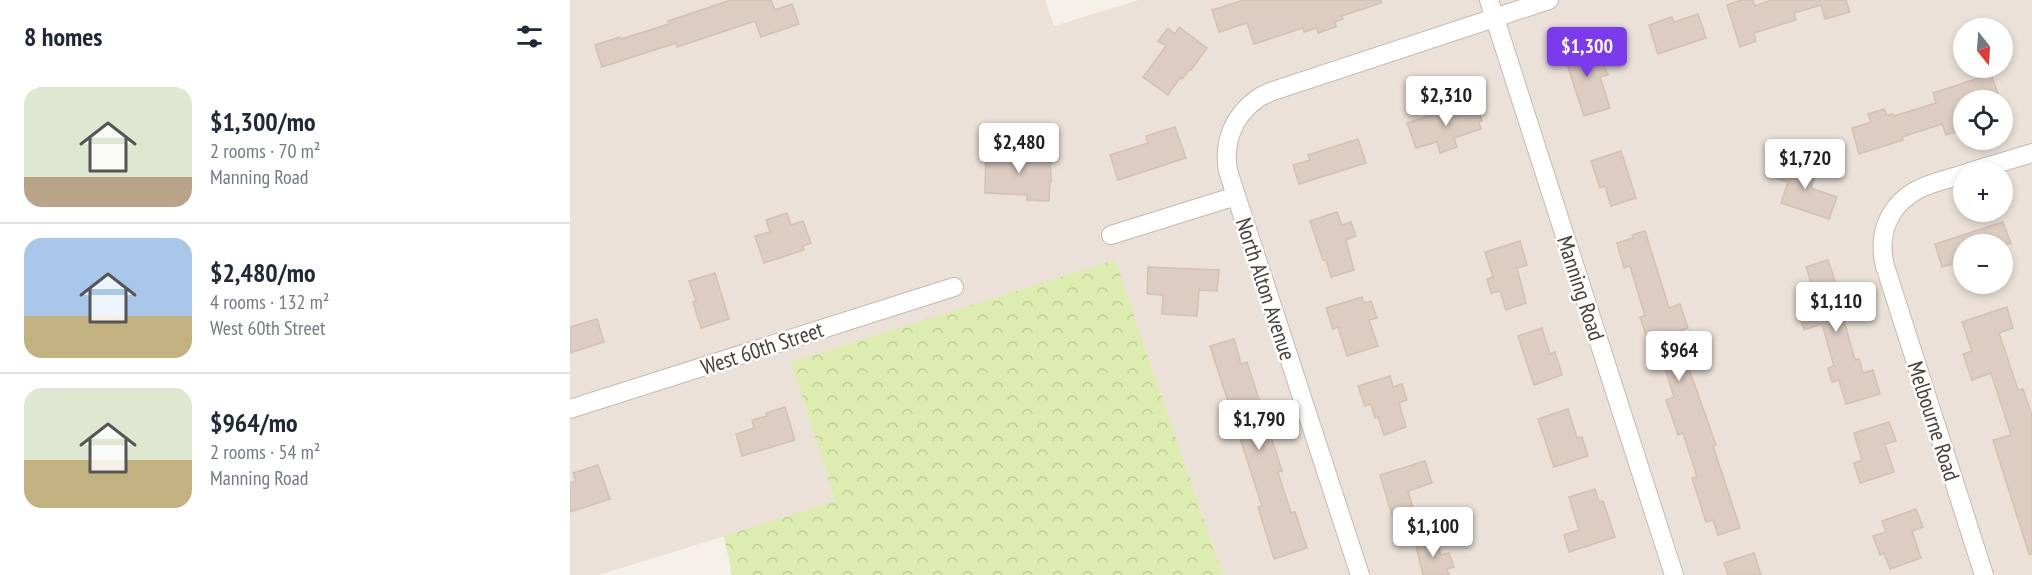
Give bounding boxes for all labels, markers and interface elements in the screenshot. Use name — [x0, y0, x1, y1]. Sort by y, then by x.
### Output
north arrow — [1953, 18, 2013, 78]
map controls — [1953, 18, 2013, 294]
text: 8 homes — [24, 20, 102, 53]
icon: filters — [513, 20, 546, 53]
pin: $1,300 — [1538, 27, 1636, 78]
text: $1,300 — [1561, 33, 1613, 59]
pin: $2,310 — [1397, 76, 1495, 127]
text: $2,310 — [1420, 82, 1472, 108]
button: locate — [1953, 90, 2013, 150]
text: $1,300/mo — [210, 105, 316, 138]
icon: home — [72, 111, 144, 183]
pin: $2,480 — [970, 123, 1068, 174]
text: $2,480 — [993, 129, 1045, 155]
text: 2 rooms · 70 m² — [210, 138, 320, 164]
pin: $1,720 — [1756, 139, 1854, 190]
text: $1,720 — [1779, 145, 1831, 171]
button: + — [1953, 162, 2013, 222]
text: Manning Road — [210, 164, 308, 190]
street label: North Alton Avenue — [1230, 214, 1302, 364]
street label: Manning Road — [1551, 232, 1611, 344]
button: − — [1953, 234, 2013, 294]
text: $2,480/mo — [210, 256, 316, 289]
icon: home — [72, 262, 144, 334]
pin: $1,110 — [1787, 282, 1885, 333]
text: $1,110 — [1810, 288, 1862, 314]
text: 4 rooms · 132 m² — [210, 289, 329, 315]
text: West 60th Street — [210, 315, 325, 341]
street label: West 60th Street — [697, 315, 827, 381]
pin: $964 — [1643, 331, 1715, 382]
text: $964 — [1660, 337, 1698, 363]
street label: Melbourne Road — [1902, 358, 1966, 484]
pin: $1,790 — [1210, 400, 1308, 451]
text: $964/mo — [210, 406, 298, 439]
text: $1,790 — [1233, 406, 1285, 432]
icon: home — [72, 412, 144, 484]
text: 2 rooms · 54 m² — [210, 439, 320, 465]
text: Manning Road — [210, 465, 308, 491]
pin: $1,100 — [1384, 507, 1482, 558]
text: $1,100 — [1407, 513, 1459, 539]

